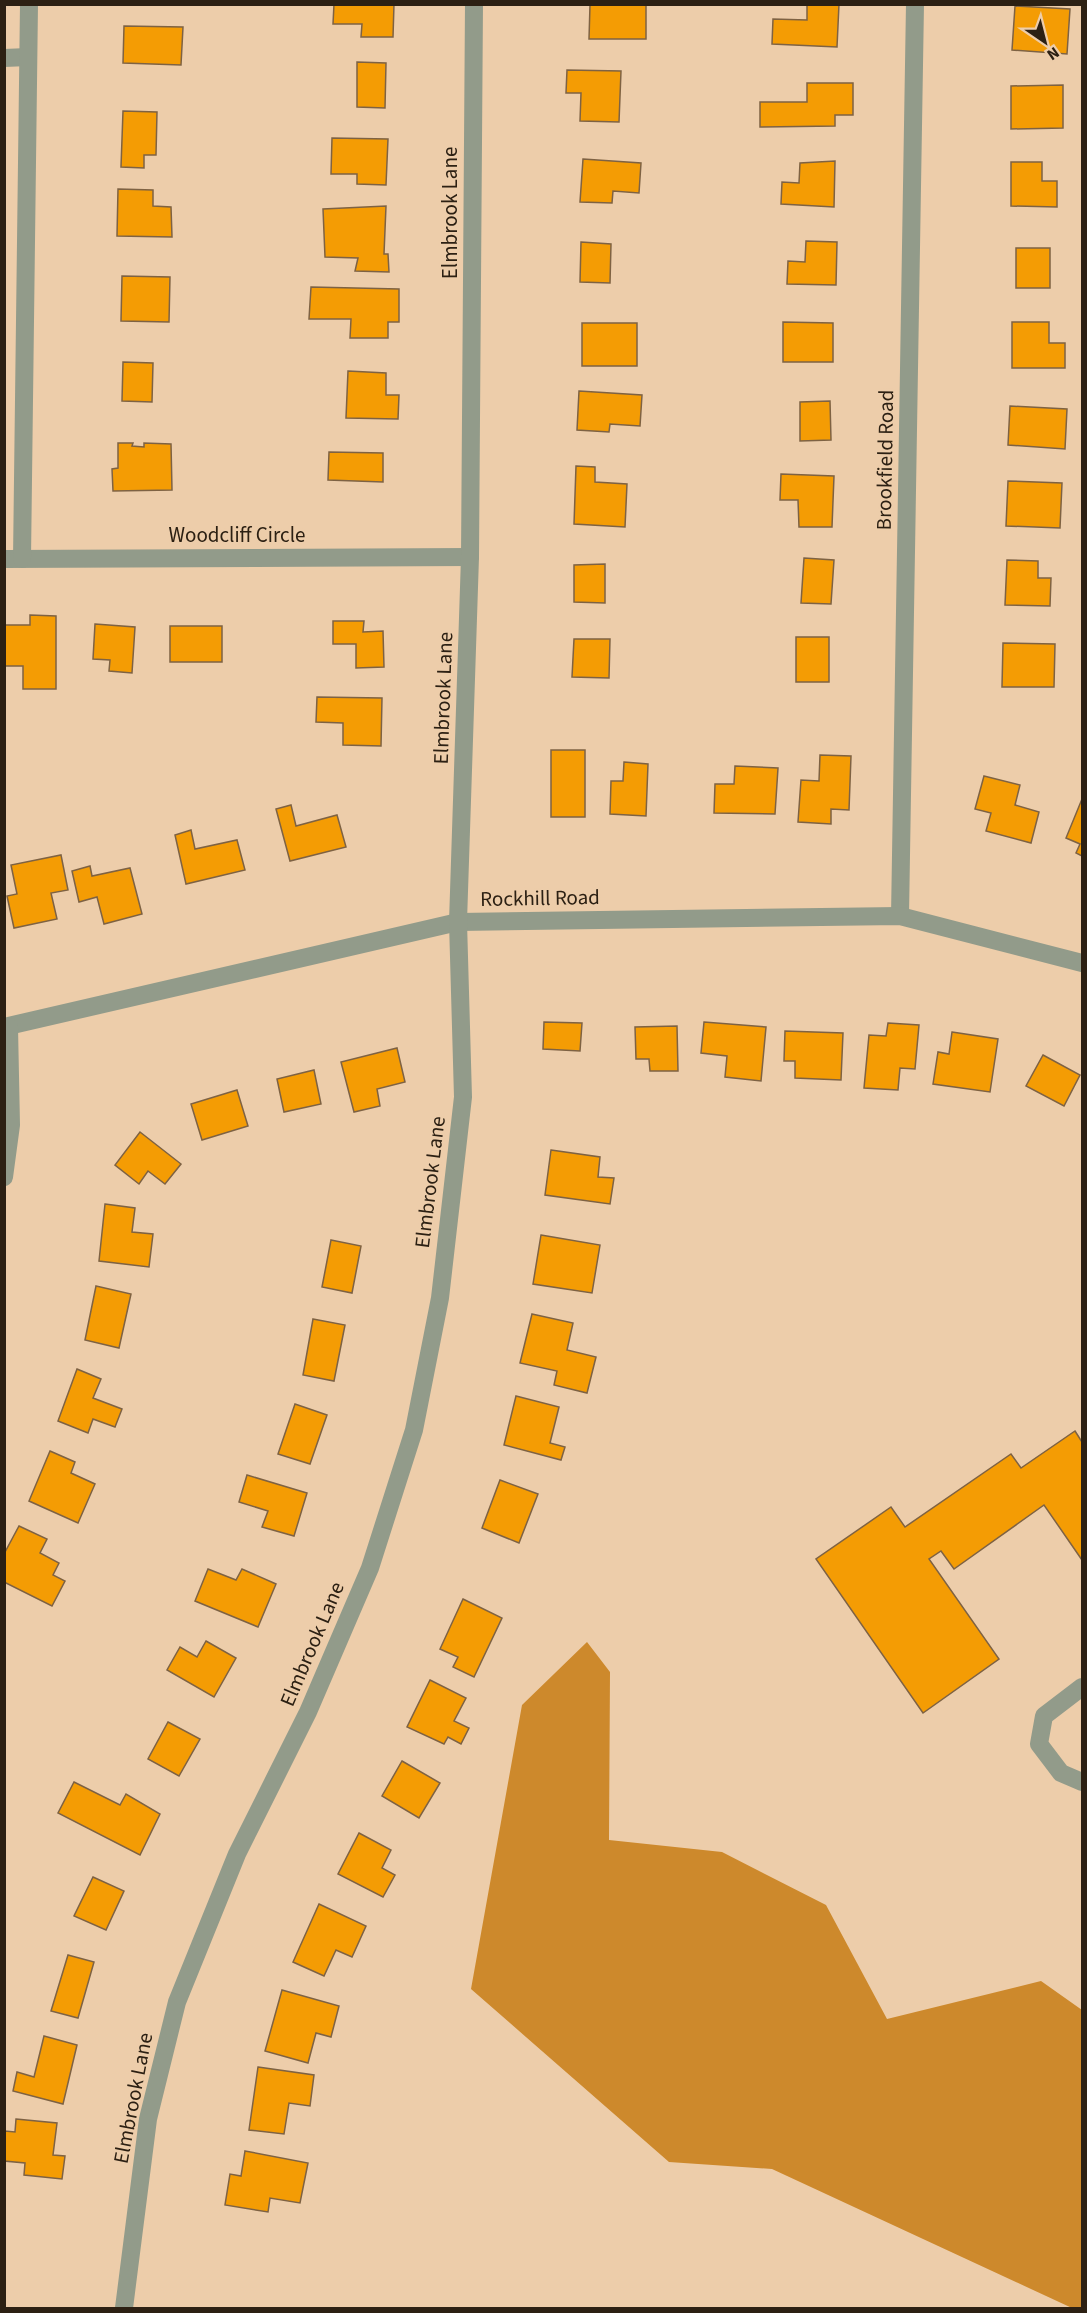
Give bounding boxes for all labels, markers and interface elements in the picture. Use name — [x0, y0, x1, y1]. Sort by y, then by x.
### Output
north arrow — [1015, 12, 1075, 72]
text: N — [1042, 41, 1064, 66]
street label: Elmbrook Lane — [435, 147, 465, 279]
street label: Brookfield Road — [869, 389, 901, 531]
street label: Woodcliff Circle — [169, 520, 305, 550]
street label: Elmbrook Lane — [426, 631, 460, 765]
street label: Rockhill Road — [480, 882, 600, 914]
street label: Elmbrook Lane — [407, 1114, 453, 1250]
street label: Elmbrook Lane — [272, 1577, 352, 1711]
street label: Elmbrook Lane — [106, 2030, 160, 2166]

